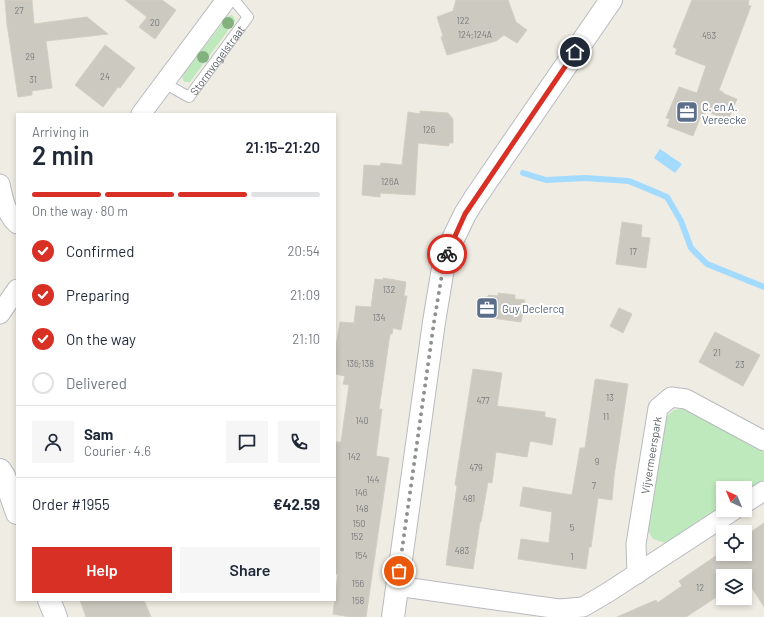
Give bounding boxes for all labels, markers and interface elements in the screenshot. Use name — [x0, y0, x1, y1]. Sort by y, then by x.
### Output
house number: 27 — [14, 5, 24, 16]
house number: 122 — [457, 15, 470, 26]
house number: 20 — [150, 17, 160, 28]
street label: Stormvogelstraat — [187, 22, 246, 97]
house number: 124;124A — [458, 29, 493, 40]
house number: 453 — [702, 30, 716, 41]
pin — [558, 35, 592, 69]
icon: home — [564, 41, 586, 63]
house number: 29 — [25, 51, 35, 62]
house number: 24 — [100, 71, 110, 82]
house number: 31 — [29, 74, 37, 85]
office icon: C. en A. Vereecke — [674, 99, 700, 125]
place label: C. en A. Vereecke — [702, 100, 746, 126]
text: Arriving in — [32, 124, 89, 140]
house number: 126 — [423, 124, 436, 135]
text: 21:15–21:20 — [245, 138, 320, 156]
text: 2 min — [32, 139, 94, 170]
house number: 126A — [381, 176, 400, 187]
text: On the way · 80 m — [32, 203, 128, 219]
courier — [427, 234, 467, 274]
icon: check — [32, 240, 54, 262]
text: Confirmed — [66, 242, 134, 260]
text: 20:54 — [287, 243, 320, 259]
icon: bike — [436, 243, 458, 265]
house number: 17 — [629, 246, 637, 257]
icon: check — [32, 284, 54, 306]
house number: 132 — [383, 284, 395, 295]
text: Preparing — [66, 286, 130, 304]
text: 21:09 — [290, 287, 320, 303]
office icon: Guy Declercq — [474, 295, 500, 321]
place label: Guy Declercq — [502, 302, 564, 315]
house number: 134 — [373, 312, 385, 323]
icon: check — [32, 328, 54, 350]
text: On the way — [66, 330, 136, 348]
text: 21:10 — [292, 331, 320, 347]
house number: 21 — [713, 347, 721, 358]
house number: 136;138 — [346, 358, 374, 369]
house number: 23 — [735, 359, 745, 370]
text: Delivered — [66, 374, 127, 392]
house number: 13 — [606, 392, 614, 403]
house number: 477 — [476, 395, 490, 406]
house number: 11 — [603, 411, 609, 422]
house number: 140 — [355, 415, 369, 426]
street label: Vijvermeerspark — [638, 415, 663, 495]
button: person — [32, 421, 74, 463]
button: chat — [226, 421, 268, 463]
button: phone — [278, 421, 320, 463]
text: Sam — [84, 425, 113, 443]
text: Courier · 4.6 — [84, 443, 151, 459]
house number: 142 — [348, 451, 361, 462]
house number: 9 — [595, 456, 600, 467]
house number: 479 — [469, 462, 483, 473]
house number: 144 — [366, 474, 380, 485]
house number: 7 — [592, 480, 597, 491]
north arrow — [716, 481, 752, 517]
map controls — [716, 481, 752, 605]
house number: 146 — [355, 487, 368, 498]
house number: 481 — [463, 493, 475, 504]
text: Order #1955 — [32, 495, 110, 513]
text: €42.59 — [273, 495, 320, 513]
house number: 148 — [356, 503, 369, 514]
house number: 150 — [353, 518, 365, 529]
house number: 5 — [570, 522, 575, 533]
button: locate — [716, 525, 752, 561]
house number: 152 — [351, 531, 363, 542]
house number: 483 — [455, 545, 469, 556]
button: Help — [32, 547, 172, 593]
button: Share — [180, 547, 320, 593]
house number: 154 — [355, 550, 367, 561]
house number: 1 — [570, 551, 574, 562]
pin — [382, 554, 416, 588]
icon: bag — [388, 560, 410, 582]
button: layers — [716, 569, 752, 605]
house number: 156 — [352, 578, 365, 589]
house number: 12 — [696, 582, 704, 593]
house number: 158 — [352, 595, 365, 606]

